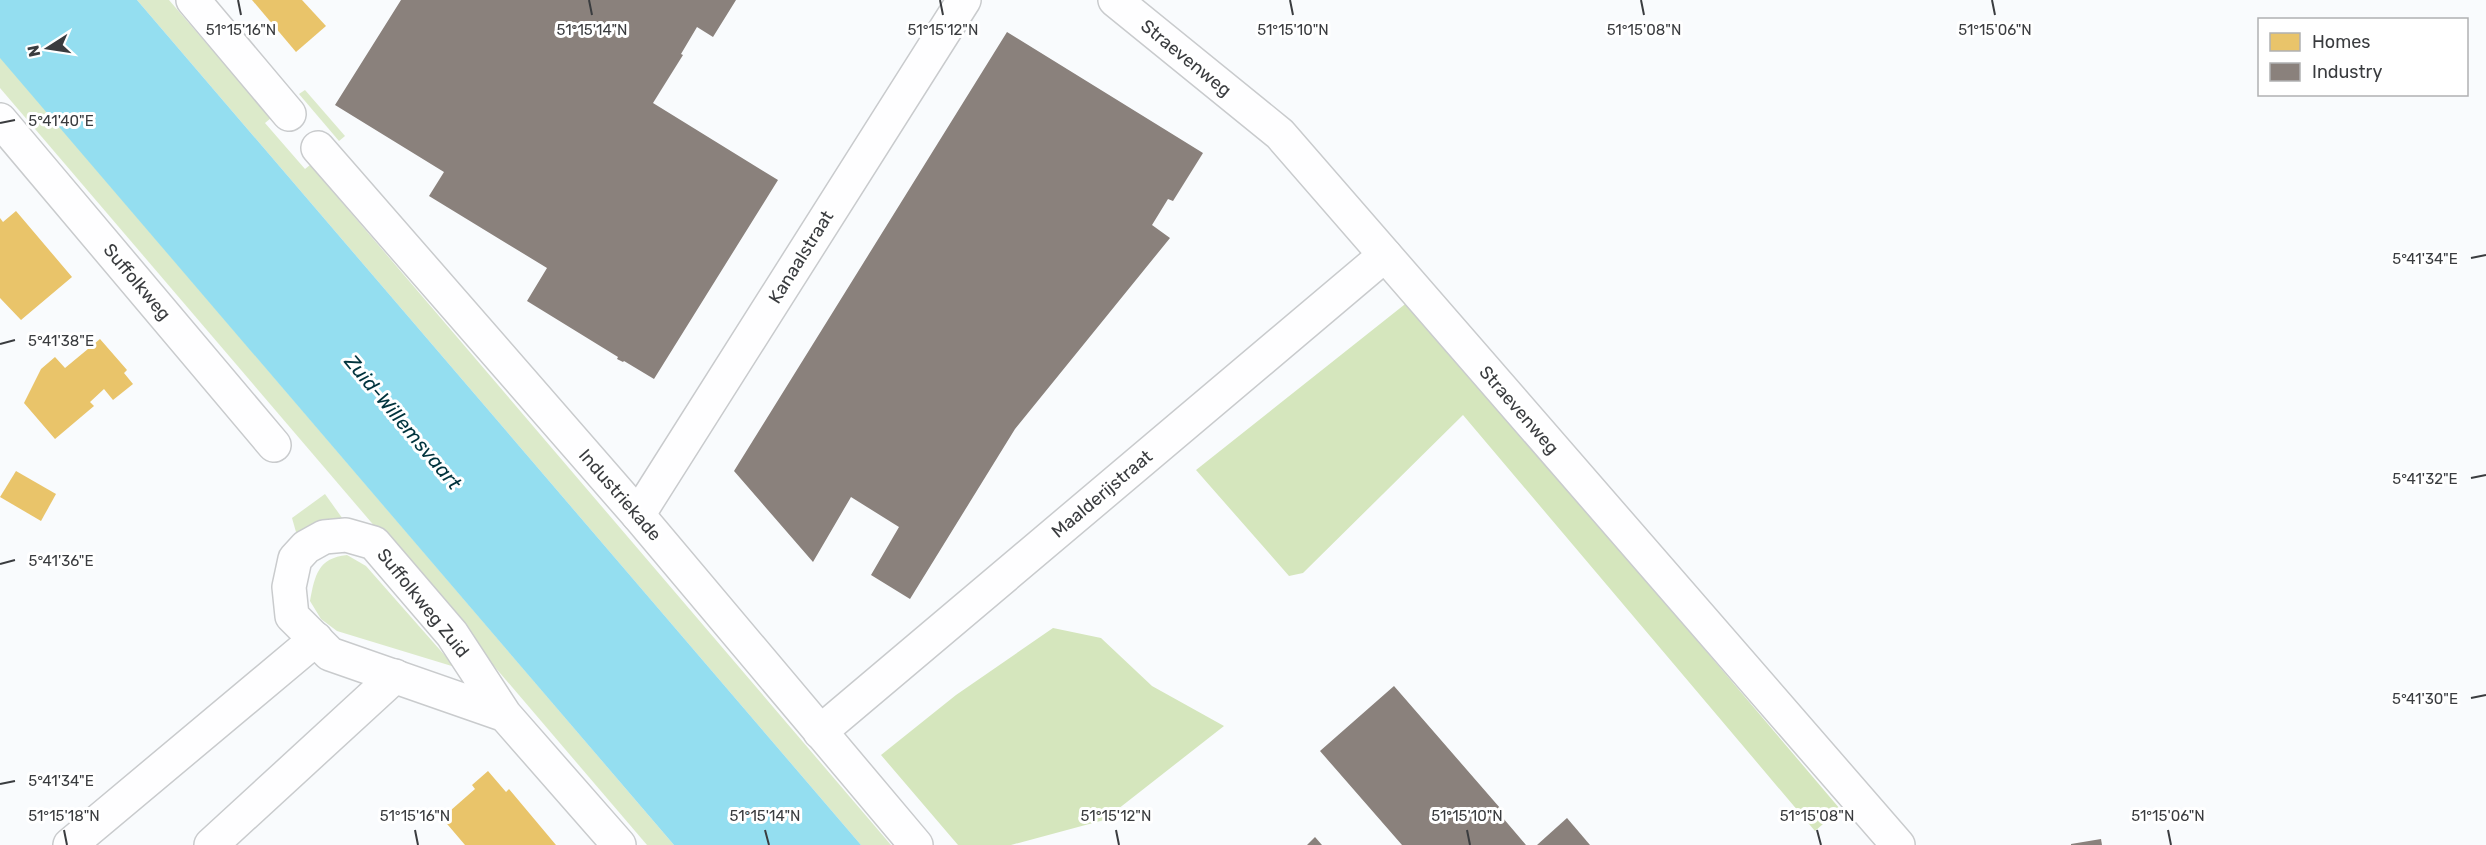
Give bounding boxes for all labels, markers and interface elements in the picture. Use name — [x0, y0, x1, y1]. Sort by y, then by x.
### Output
street label: Straevenweg — [1136, 15, 1236, 101]
north arrow — [18, 18, 78, 78]
legend — [2258, 18, 2468, 96]
text: 51°15'16"N — [206, 21, 276, 39]
text: 51°15'14"N — [557, 21, 627, 39]
text: 51°15'12"N — [908, 21, 978, 39]
text: 51°15'10"N — [1257, 21, 1329, 39]
text: 51°15'08"N — [1607, 21, 1681, 39]
text: 51°15'06"N — [1958, 21, 2032, 39]
text: Homes — [2312, 31, 2370, 53]
text: N — [23, 43, 44, 59]
text: Industry — [2312, 61, 2382, 83]
text: 5°41'40"E — [28, 112, 94, 130]
street label: Kanaalstraat — [764, 206, 838, 308]
street label: Suffolkweg — [99, 239, 175, 325]
text: 5°41'34"E — [2392, 250, 2458, 268]
text: 5°41'38"E — [28, 332, 94, 350]
water label: Zuid-Willemsvaart — [339, 349, 467, 495]
street label: Straevenweg — [1475, 361, 1563, 459]
street label: Industriekade — [574, 445, 666, 545]
street label: Maalderijstraat — [1047, 445, 1157, 543]
text: 5°41'32"E — [2392, 470, 2458, 488]
street label: Suffolkweg Zuid — [372, 544, 474, 662]
text: 5°41'36"E — [28, 552, 94, 570]
text: 5°41'30"E — [2392, 690, 2458, 708]
text: 5°41'34"E — [28, 772, 94, 790]
text: 51°15'18"N — [28, 807, 100, 825]
text: 51°15'16"N — [380, 807, 450, 825]
text: 51°15'14"N — [730, 807, 800, 825]
text: 51°15'12"N — [1081, 807, 1151, 825]
text: 51°15'10"N — [1431, 807, 1503, 825]
text: 51°15'08"N — [1780, 807, 1854, 825]
text: 51°15'06"N — [2131, 807, 2205, 825]

